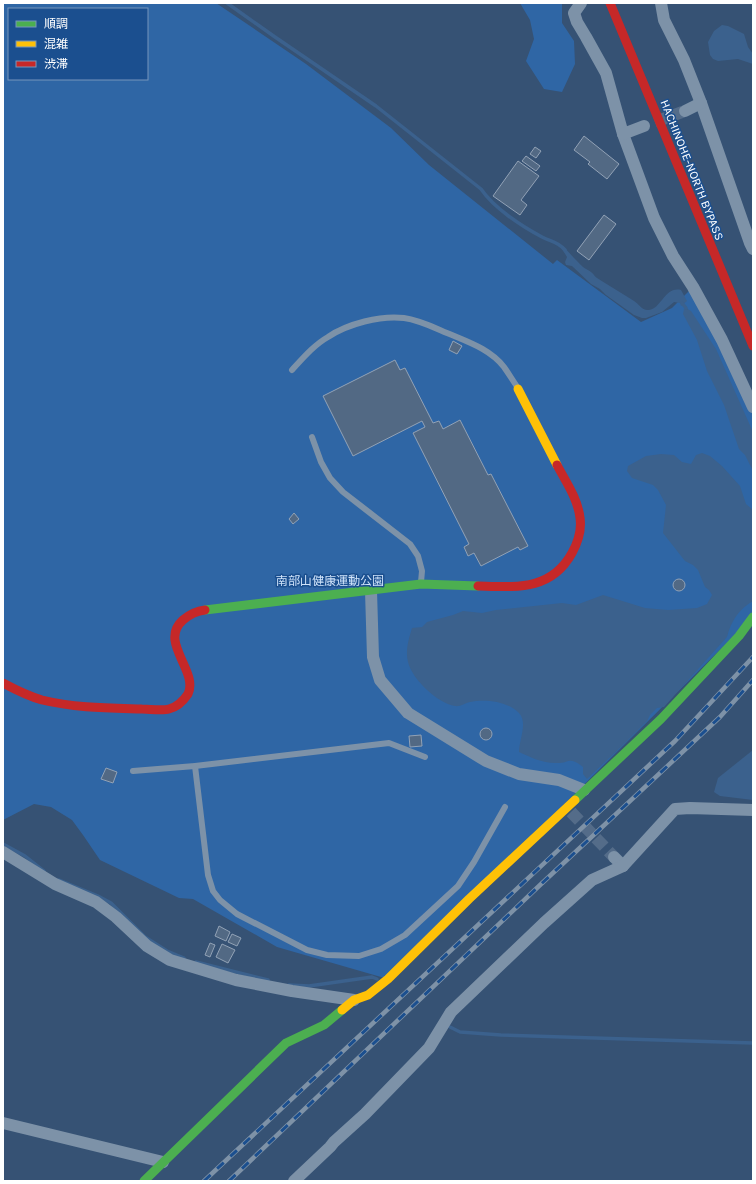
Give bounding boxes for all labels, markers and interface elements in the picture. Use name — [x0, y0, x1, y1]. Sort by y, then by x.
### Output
legend — [8, 8, 148, 80]
text: 順調 — [44, 17, 68, 31]
text: 混雑 — [44, 37, 68, 51]
text: 渋滞 — [44, 57, 68, 71]
street label: HACHINOHE-NORTH BYPASS — [657, 98, 727, 242]
park label: 南部山健康運動公園 — [276, 574, 384, 588]

